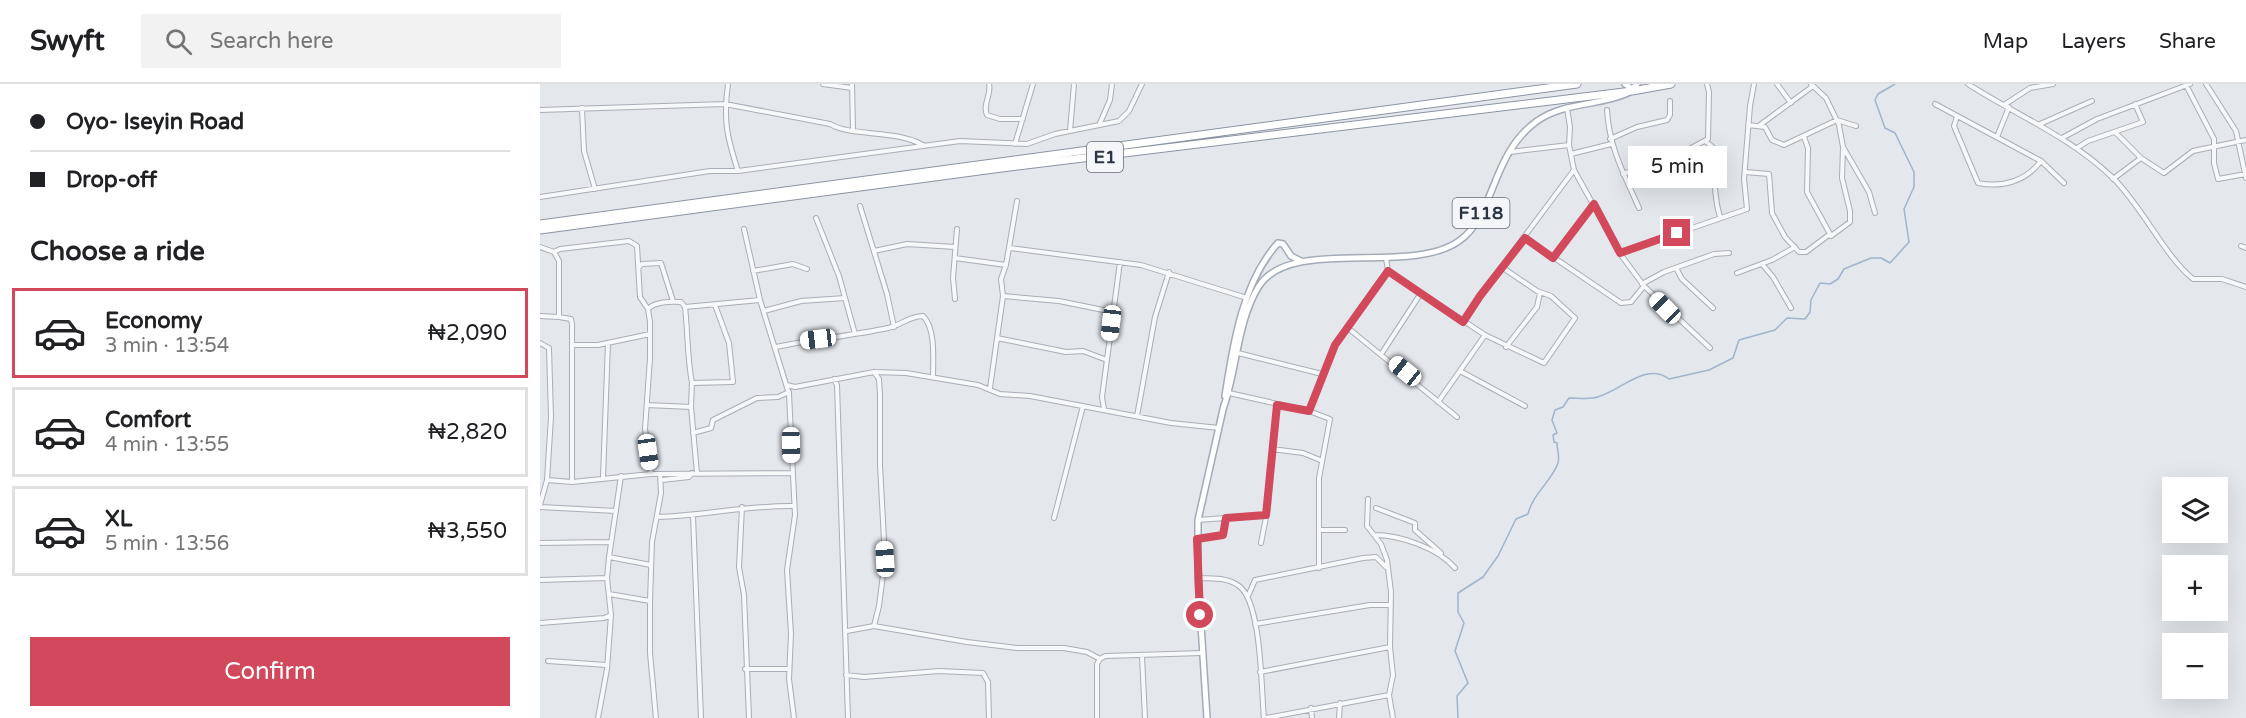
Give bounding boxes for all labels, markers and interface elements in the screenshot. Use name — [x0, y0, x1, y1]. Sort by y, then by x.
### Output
search box — [141, 14, 561, 68]
text: Swyft — [30, 24, 105, 58]
icon: search — [162, 25, 195, 58]
text: Search here — [210, 28, 333, 54]
text: Map — [1983, 29, 2028, 54]
text: Layers — [2061, 29, 2126, 54]
text: Share — [2159, 29, 2216, 54]
text: Oyo- Iseyin Road — [66, 109, 244, 135]
road number: E1 — [1087, 142, 1123, 172]
callout: 5 min — [1628, 146, 1726, 188]
text: 5 min — [1651, 155, 1704, 179]
text: Drop-off — [66, 167, 157, 193]
road number: F118 — [1452, 198, 1510, 228]
route end — [1663, 219, 1690, 246]
text: Choose a ride — [30, 235, 205, 268]
car — [1646, 289, 1684, 327]
car — [1100, 304, 1122, 342]
icon: car — [33, 306, 87, 360]
text: Economy — [105, 308, 202, 334]
text: ₦2,090 — [428, 320, 507, 346]
car — [799, 328, 837, 350]
text: 3 min · 13:54 — [105, 334, 229, 358]
car — [1385, 353, 1425, 389]
icon: car — [33, 405, 87, 459]
text: Comfort — [105, 407, 191, 433]
text: ₦2,820 — [428, 419, 507, 445]
car — [782, 427, 800, 463]
text: 4 min · 13:55 — [105, 433, 229, 457]
car — [637, 433, 659, 471]
map controls — [2162, 477, 2228, 699]
button: layers — [2162, 477, 2228, 543]
icon: car — [33, 504, 87, 558]
text: XL — [105, 506, 132, 532]
text: ₦3,550 — [428, 518, 507, 544]
text: 5 min · 13:56 — [105, 532, 229, 556]
car — [875, 541, 895, 577]
button: + — [2162, 555, 2228, 621]
route start — [1186, 601, 1213, 628]
button: − — [2162, 633, 2228, 699]
button: Confirm — [30, 637, 510, 706]

